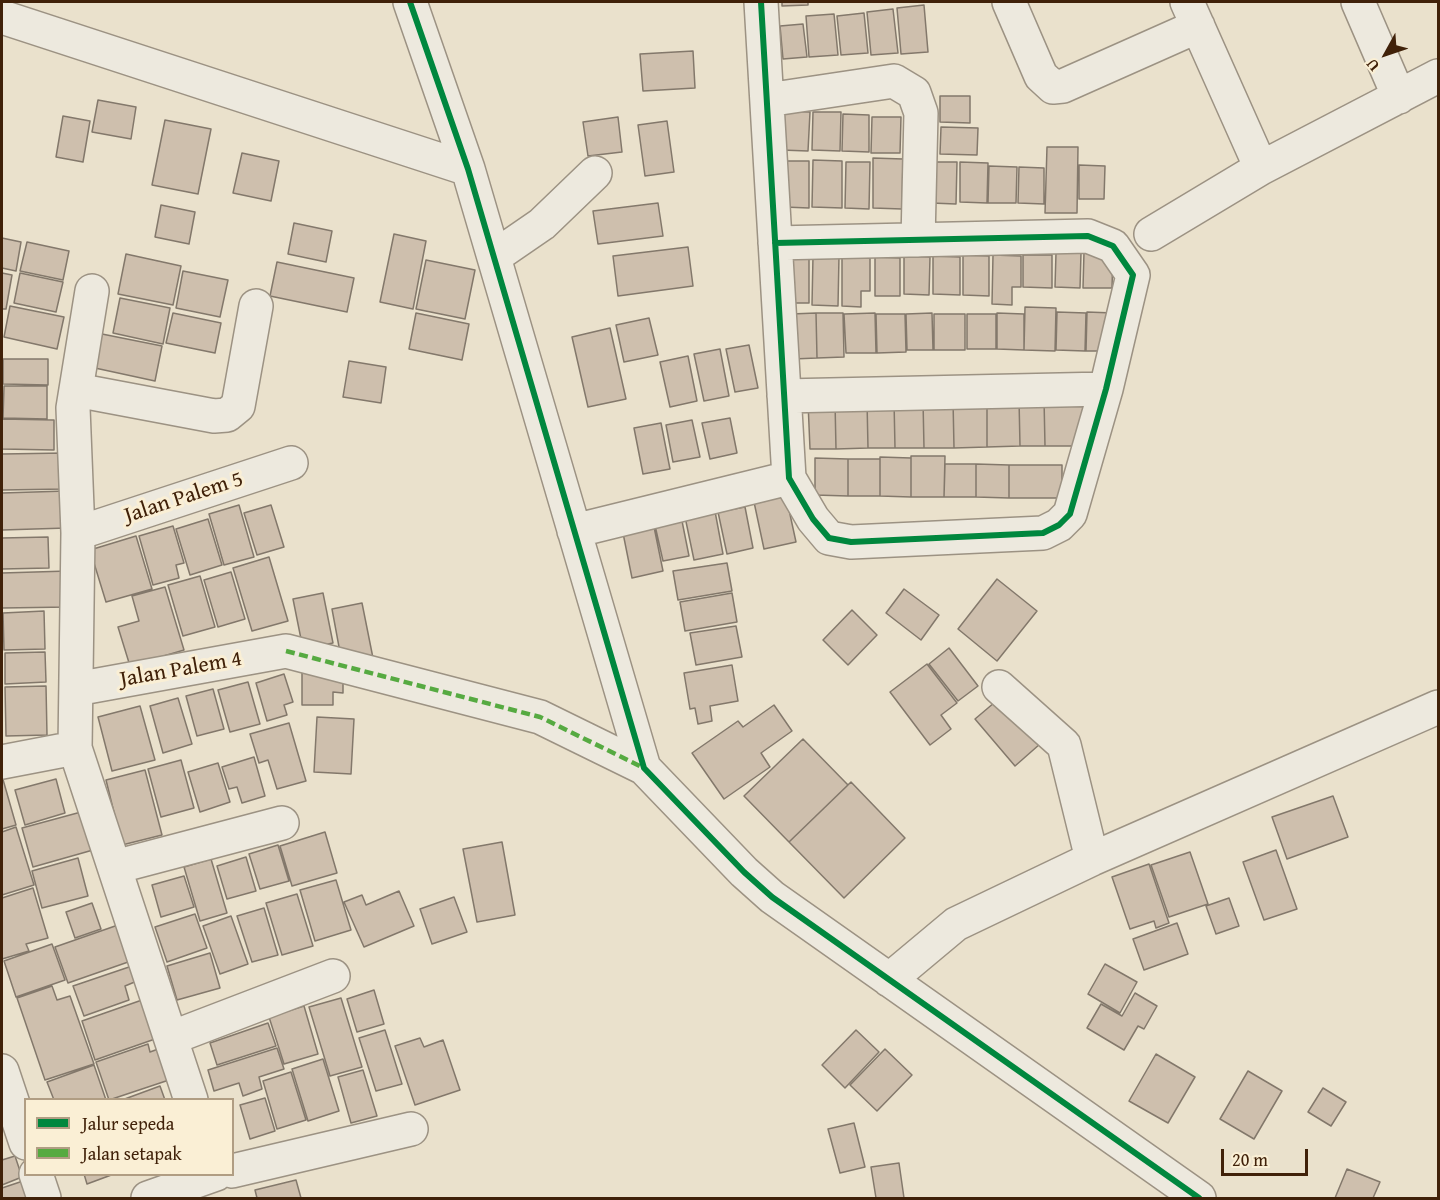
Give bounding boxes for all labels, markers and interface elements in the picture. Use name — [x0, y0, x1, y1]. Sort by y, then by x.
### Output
north arrow — [1356, 24, 1416, 84]
text: U — [1360, 54, 1385, 77]
street label: Jalan Palem 5 — [121, 466, 247, 530]
street label: Jalan Palem 4 — [118, 646, 244, 694]
legend — [24, 1098, 234, 1176]
text: Jalur sepeda — [82, 1110, 174, 1137]
scale bar — [1224, 1137, 1311, 1175]
text: Jalan setapak — [82, 1140, 182, 1167]
text: 20 m — [1232, 1146, 1268, 1173]

